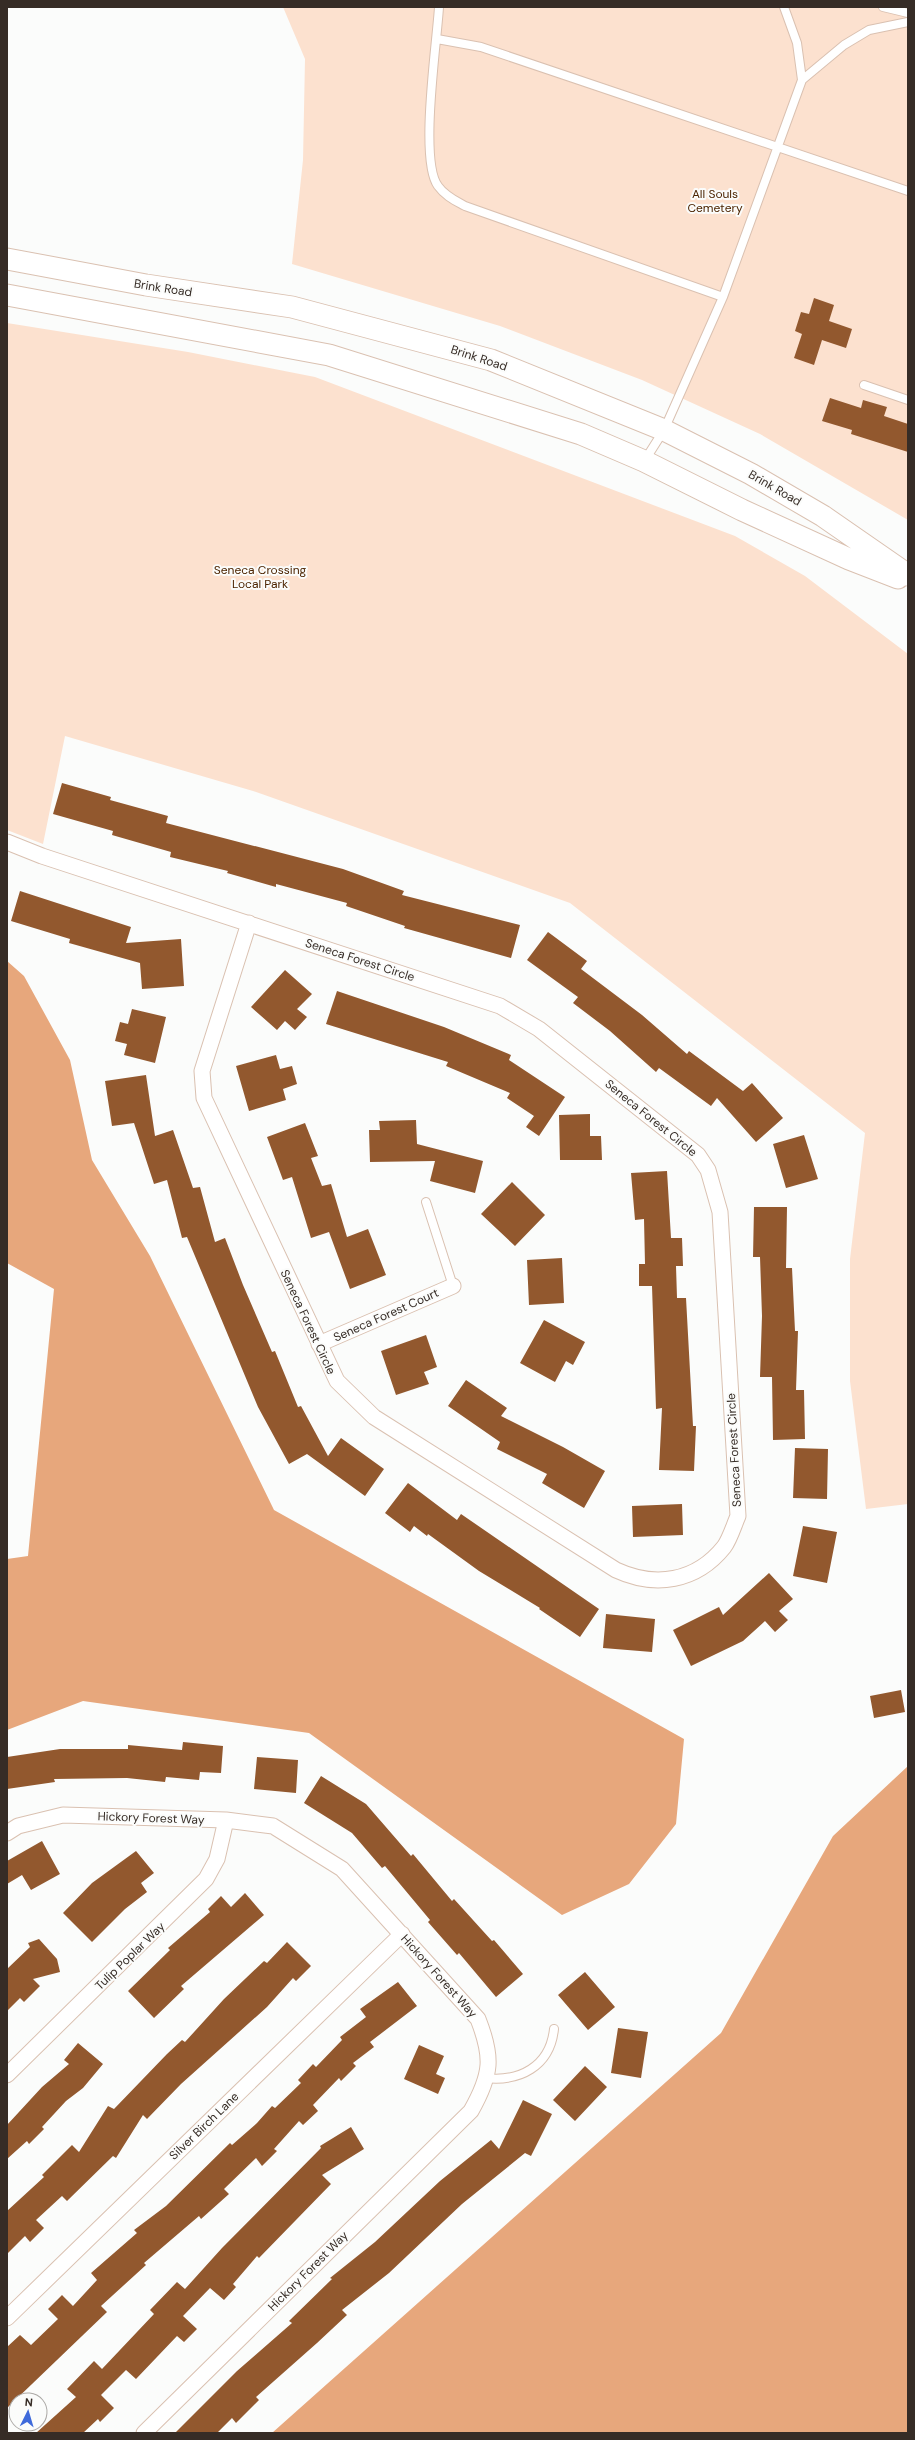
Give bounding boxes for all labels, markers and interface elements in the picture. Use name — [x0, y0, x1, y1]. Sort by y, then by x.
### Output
park label: All Souls Cemetery — [687, 186, 743, 216]
street label: Brink Road — [133, 276, 193, 300]
street label: Brink Road — [449, 341, 509, 375]
street label: Brink Road — [746, 466, 804, 510]
park label: Seneca Crossing Local Park — [214, 562, 307, 592]
street label: Seneca Forest Circle — [303, 935, 417, 985]
street label: Seneca Forest Circle — [602, 1076, 701, 1160]
street label: Seneca Forest Circle — [277, 1267, 339, 1377]
street label: Seneca Forest Court — [331, 1284, 441, 1345]
street label: Seneca Forest Circle — [723, 1392, 745, 1507]
street label: Hickory Forest Way — [97, 1808, 205, 1828]
street label: Tulip Poplar Way — [92, 1918, 169, 1994]
street label: Hickory Forest Way — [397, 1931, 481, 2021]
street label: Silver Birch Lane — [166, 2089, 242, 2163]
street label: Hickory Forest Way — [265, 2227, 352, 2314]
north arrow — [8, 2392, 48, 2432]
text: N — [24, 2395, 33, 2409]

